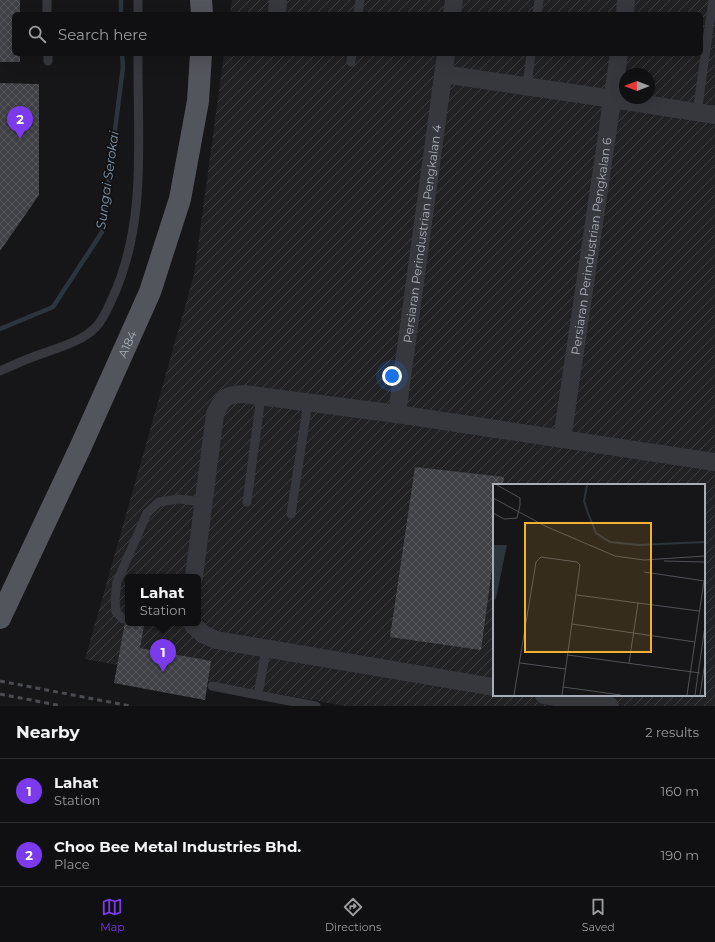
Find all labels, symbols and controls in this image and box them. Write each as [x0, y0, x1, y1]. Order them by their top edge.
search box [12, 12, 703, 56]
icon: search [26, 23, 48, 45]
text: Search here [58, 25, 147, 44]
north arrow [619, 68, 655, 104]
pin: 2 [7, 106, 33, 139]
street label: Persiaran Perindustrian Pengkalan 4 [399, 123, 444, 344]
water label: Sungai Serokai [92, 129, 122, 230]
street label: Persiaran Perindustrian Pengkalan 6 [567, 136, 614, 356]
street label: A184 [114, 328, 139, 360]
your location [382, 366, 402, 386]
inset map [493, 484, 705, 696]
popup [125, 574, 201, 626]
text: Lahat [140, 583, 184, 602]
text: Station [140, 602, 186, 618]
pin: 1 [150, 639, 176, 672]
text: Nearby [16, 722, 80, 742]
text: 2 results [645, 724, 699, 740]
text: Lahat [54, 773, 99, 792]
text: 1 [26, 783, 32, 799]
text: 160 m [661, 783, 699, 799]
text: Station [54, 792, 100, 808]
text: Choo Bee Metal Industries Bhd. [54, 837, 301, 856]
text: 2 [25, 847, 33, 863]
text: 190 m [661, 847, 699, 863]
text: Place [54, 856, 90, 872]
tab: Map [100, 896, 125, 934]
tab: Directions [325, 896, 381, 934]
tab: Saved [582, 896, 615, 934]

